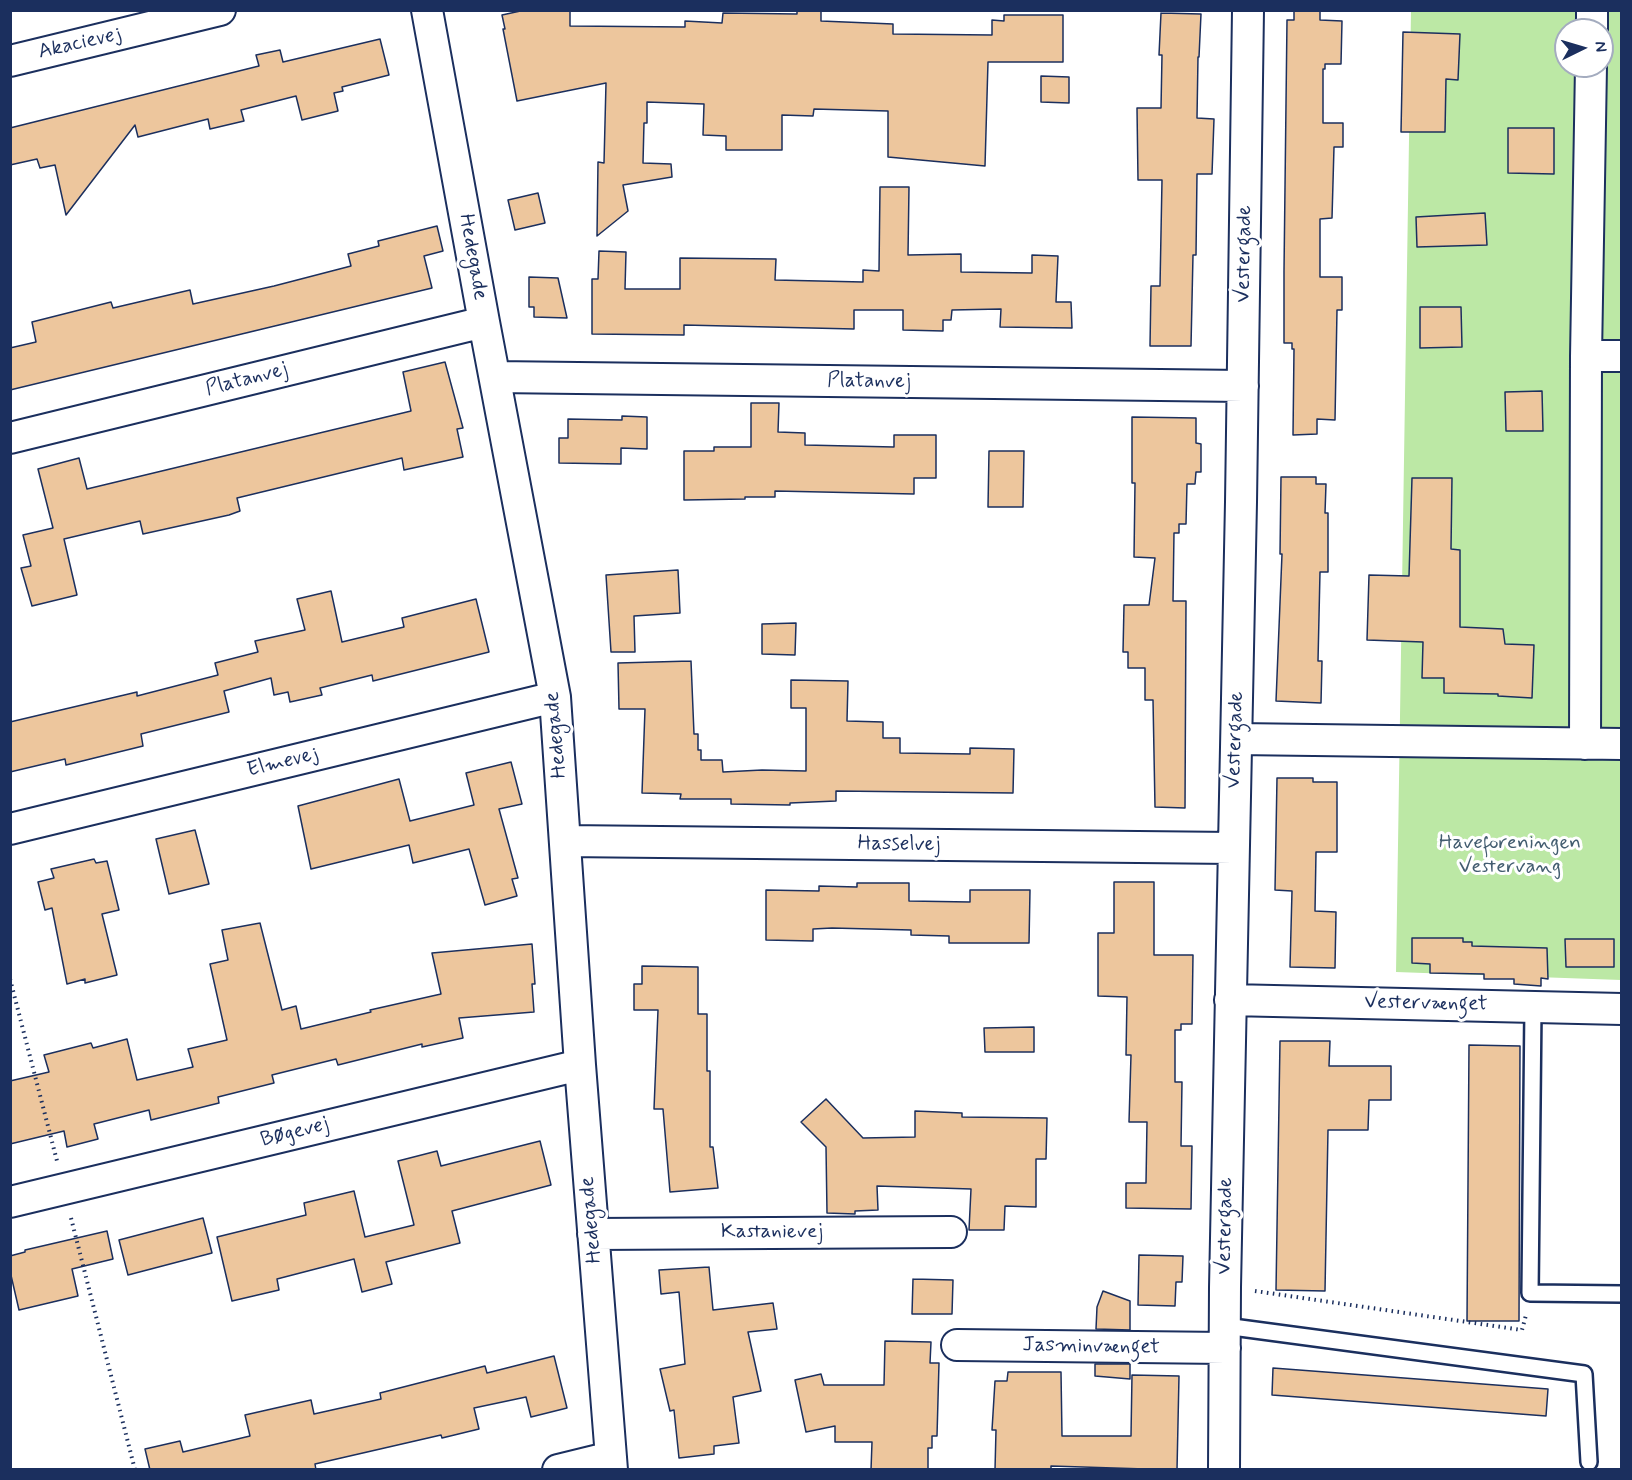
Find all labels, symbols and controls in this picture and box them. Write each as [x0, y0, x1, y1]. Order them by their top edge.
north arrow [1554, 18, 1614, 78]
street label: Akacievej [36, 22, 124, 66]
text: N [1590, 40, 1611, 53]
street label: Vestergade [1232, 205, 1258, 303]
street label: Hedegade [452, 212, 492, 302]
street label: Platanvej [203, 358, 291, 402]
street label: Platanvej [827, 369, 911, 395]
street label: Hedegade [541, 691, 573, 779]
street label: Vestergade [1222, 691, 1250, 789]
street label: Elmevej [245, 742, 321, 784]
park label: Haveforeningen Vestervang [1439, 831, 1581, 881]
street label: Hasselvej [857, 832, 941, 858]
street label: Vestervænget [1364, 990, 1488, 1018]
street label: Bøgevej [258, 1112, 332, 1154]
street label: Hedegade [576, 1176, 608, 1264]
street label: Vestergade [1213, 1177, 1239, 1275]
street label: Kastanievej [721, 1220, 823, 1246]
street label: Jasminvænget [1022, 1333, 1160, 1361]

